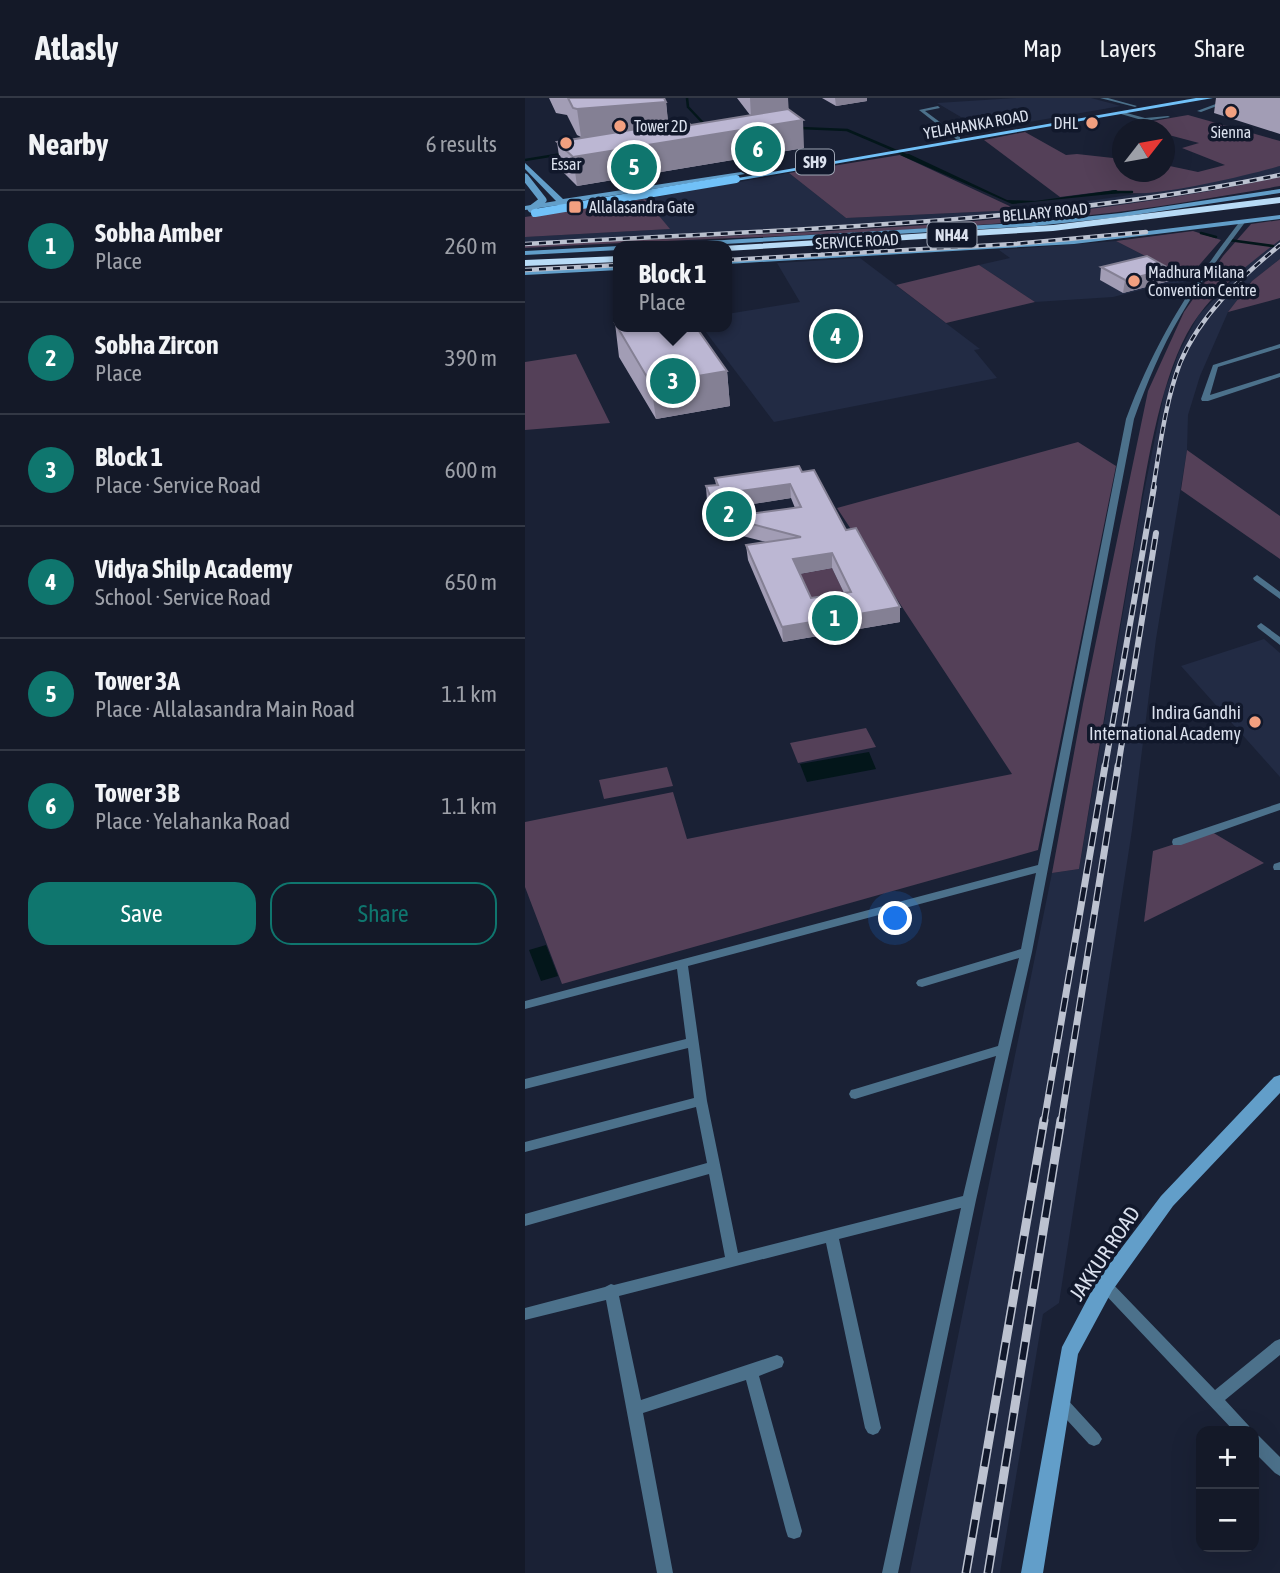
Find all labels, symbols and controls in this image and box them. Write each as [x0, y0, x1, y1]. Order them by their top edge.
text: Atlasly [35, 29, 118, 67]
text: Map [1023, 35, 1062, 62]
text: Layers [1100, 35, 1156, 62]
text: Share [1194, 35, 1245, 62]
marker: Sienna [1223, 104, 1239, 120]
street label: YELAHANKA ROAD [922, 106, 1030, 142]
place label: DHL [1054, 114, 1079, 132]
marker: DHL [1084, 115, 1100, 131]
place label: Tower 2D [634, 117, 688, 135]
marker: Tower 2D [612, 118, 628, 134]
north arrow [1112, 119, 1175, 182]
pin: 6 [735, 123, 781, 175]
place label: Sienna [1211, 123, 1251, 141]
text: Nearby [28, 127, 108, 161]
text: 6 results [426, 131, 497, 157]
marker: Essar [558, 135, 574, 151]
pin: 5 [611, 141, 657, 193]
road number: SH9 [796, 150, 834, 174]
place label: Essar [551, 155, 581, 173]
place label: Allalasandra Gate [589, 198, 695, 216]
marker: Allalasandra Gate [567, 199, 583, 215]
street label: BELLARY ROAD [1001, 199, 1089, 225]
text: Sobha Amber [95, 218, 222, 248]
road number: NH44 [927, 223, 977, 248]
street label: SERVICE ROAD [815, 230, 899, 252]
text: 1 [46, 233, 56, 259]
text: 260 m [445, 233, 497, 259]
popup [613, 241, 732, 332]
text: Place [95, 248, 142, 274]
text: Block 1 [638, 259, 707, 289]
place label: Madhura Milana Convention Centre [1148, 263, 1257, 299]
marker: Madhura Milana Convention Centre [1126, 273, 1142, 289]
text: Place [638, 289, 686, 315]
pin: 4 [813, 310, 859, 362]
text: Sobha Zircon [95, 330, 219, 360]
text: 2 [46, 345, 56, 371]
text: 390 m [445, 345, 497, 371]
pin: 3 [650, 355, 696, 407]
text: Place [95, 360, 142, 386]
text: Block 1 [95, 442, 163, 472]
text: 3 [46, 457, 56, 483]
text: 600 m [445, 457, 497, 483]
text: Place · Service Road [95, 472, 261, 498]
pin: 2 [706, 488, 752, 540]
text: Vidya Shilp Academy [95, 554, 292, 584]
text: 4 [46, 569, 56, 595]
text: 650 m [445, 569, 497, 595]
text: School · Service Road [95, 584, 271, 610]
pin: 1 [812, 592, 858, 644]
text: Tower 3A [95, 666, 180, 696]
text: 5 [46, 681, 56, 707]
text: 1.1 km [441, 681, 497, 707]
text: Place · Allalasandra Main Road [95, 696, 355, 722]
place label: Indira Gandhi International Academy [1089, 702, 1241, 744]
marker: Indira Gandhi International Academy [1247, 714, 1263, 730]
text: Tower 3B [95, 778, 180, 808]
text: 6 [46, 793, 56, 819]
text: 1.1 km [441, 793, 497, 819]
text: Place · Yelahanka Road [95, 808, 290, 834]
button: Save [28, 882, 256, 945]
button: Share [270, 882, 497, 945]
your location [878, 901, 912, 935]
street label: JAKKUR ROAD [1064, 1202, 1144, 1304]
map controls [1196, 1426, 1259, 1552]
button: + [1196, 1426, 1259, 1489]
button: − [1196, 1489, 1259, 1552]

